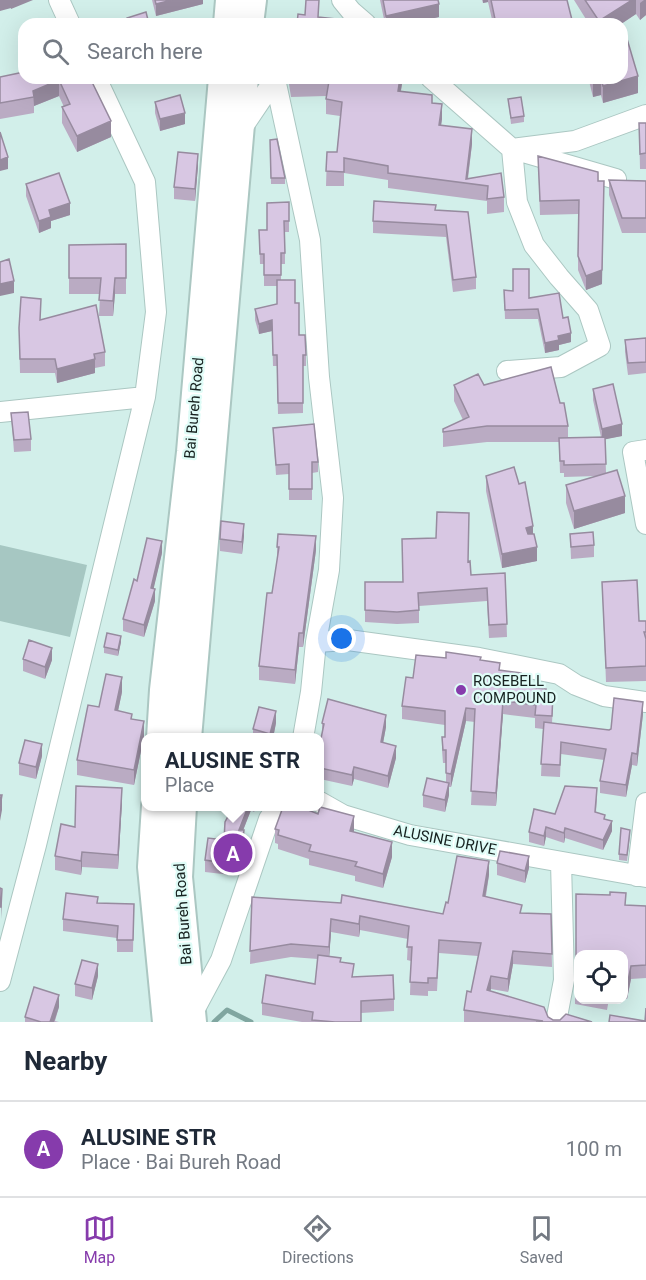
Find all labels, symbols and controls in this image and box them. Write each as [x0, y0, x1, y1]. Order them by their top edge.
search box [18, 18, 628, 84]
icon: search [39, 35, 72, 68]
text: Search here [87, 39, 203, 64]
street label: Bai Bureh Road [181, 357, 207, 459]
your location [327, 624, 356, 653]
place label: ROSEBELL COMPOUND [473, 672, 556, 707]
marker: ROSEBELL COMPOUND [454, 683, 468, 697]
popup [141, 733, 324, 811]
text: ALUSINE STR [165, 748, 300, 773]
text: Place [165, 773, 214, 797]
street label: ALUSINE DRIVE [392, 821, 498, 859]
pin: A [214, 830, 252, 876]
street label: Bai Bureh Road [170, 863, 196, 965]
map controls [574, 950, 628, 1004]
button: locate [574, 950, 628, 1004]
text: Nearby [24, 1046, 107, 1076]
text: ALUSINE STR [81, 1125, 216, 1150]
text: A [37, 1137, 50, 1161]
text: 100 m [566, 1137, 622, 1161]
text: Place · Bai Bureh Road [81, 1150, 281, 1174]
tab: Map [83, 1212, 116, 1267]
tab: Directions [282, 1212, 354, 1267]
tab: Saved [520, 1212, 563, 1267]

